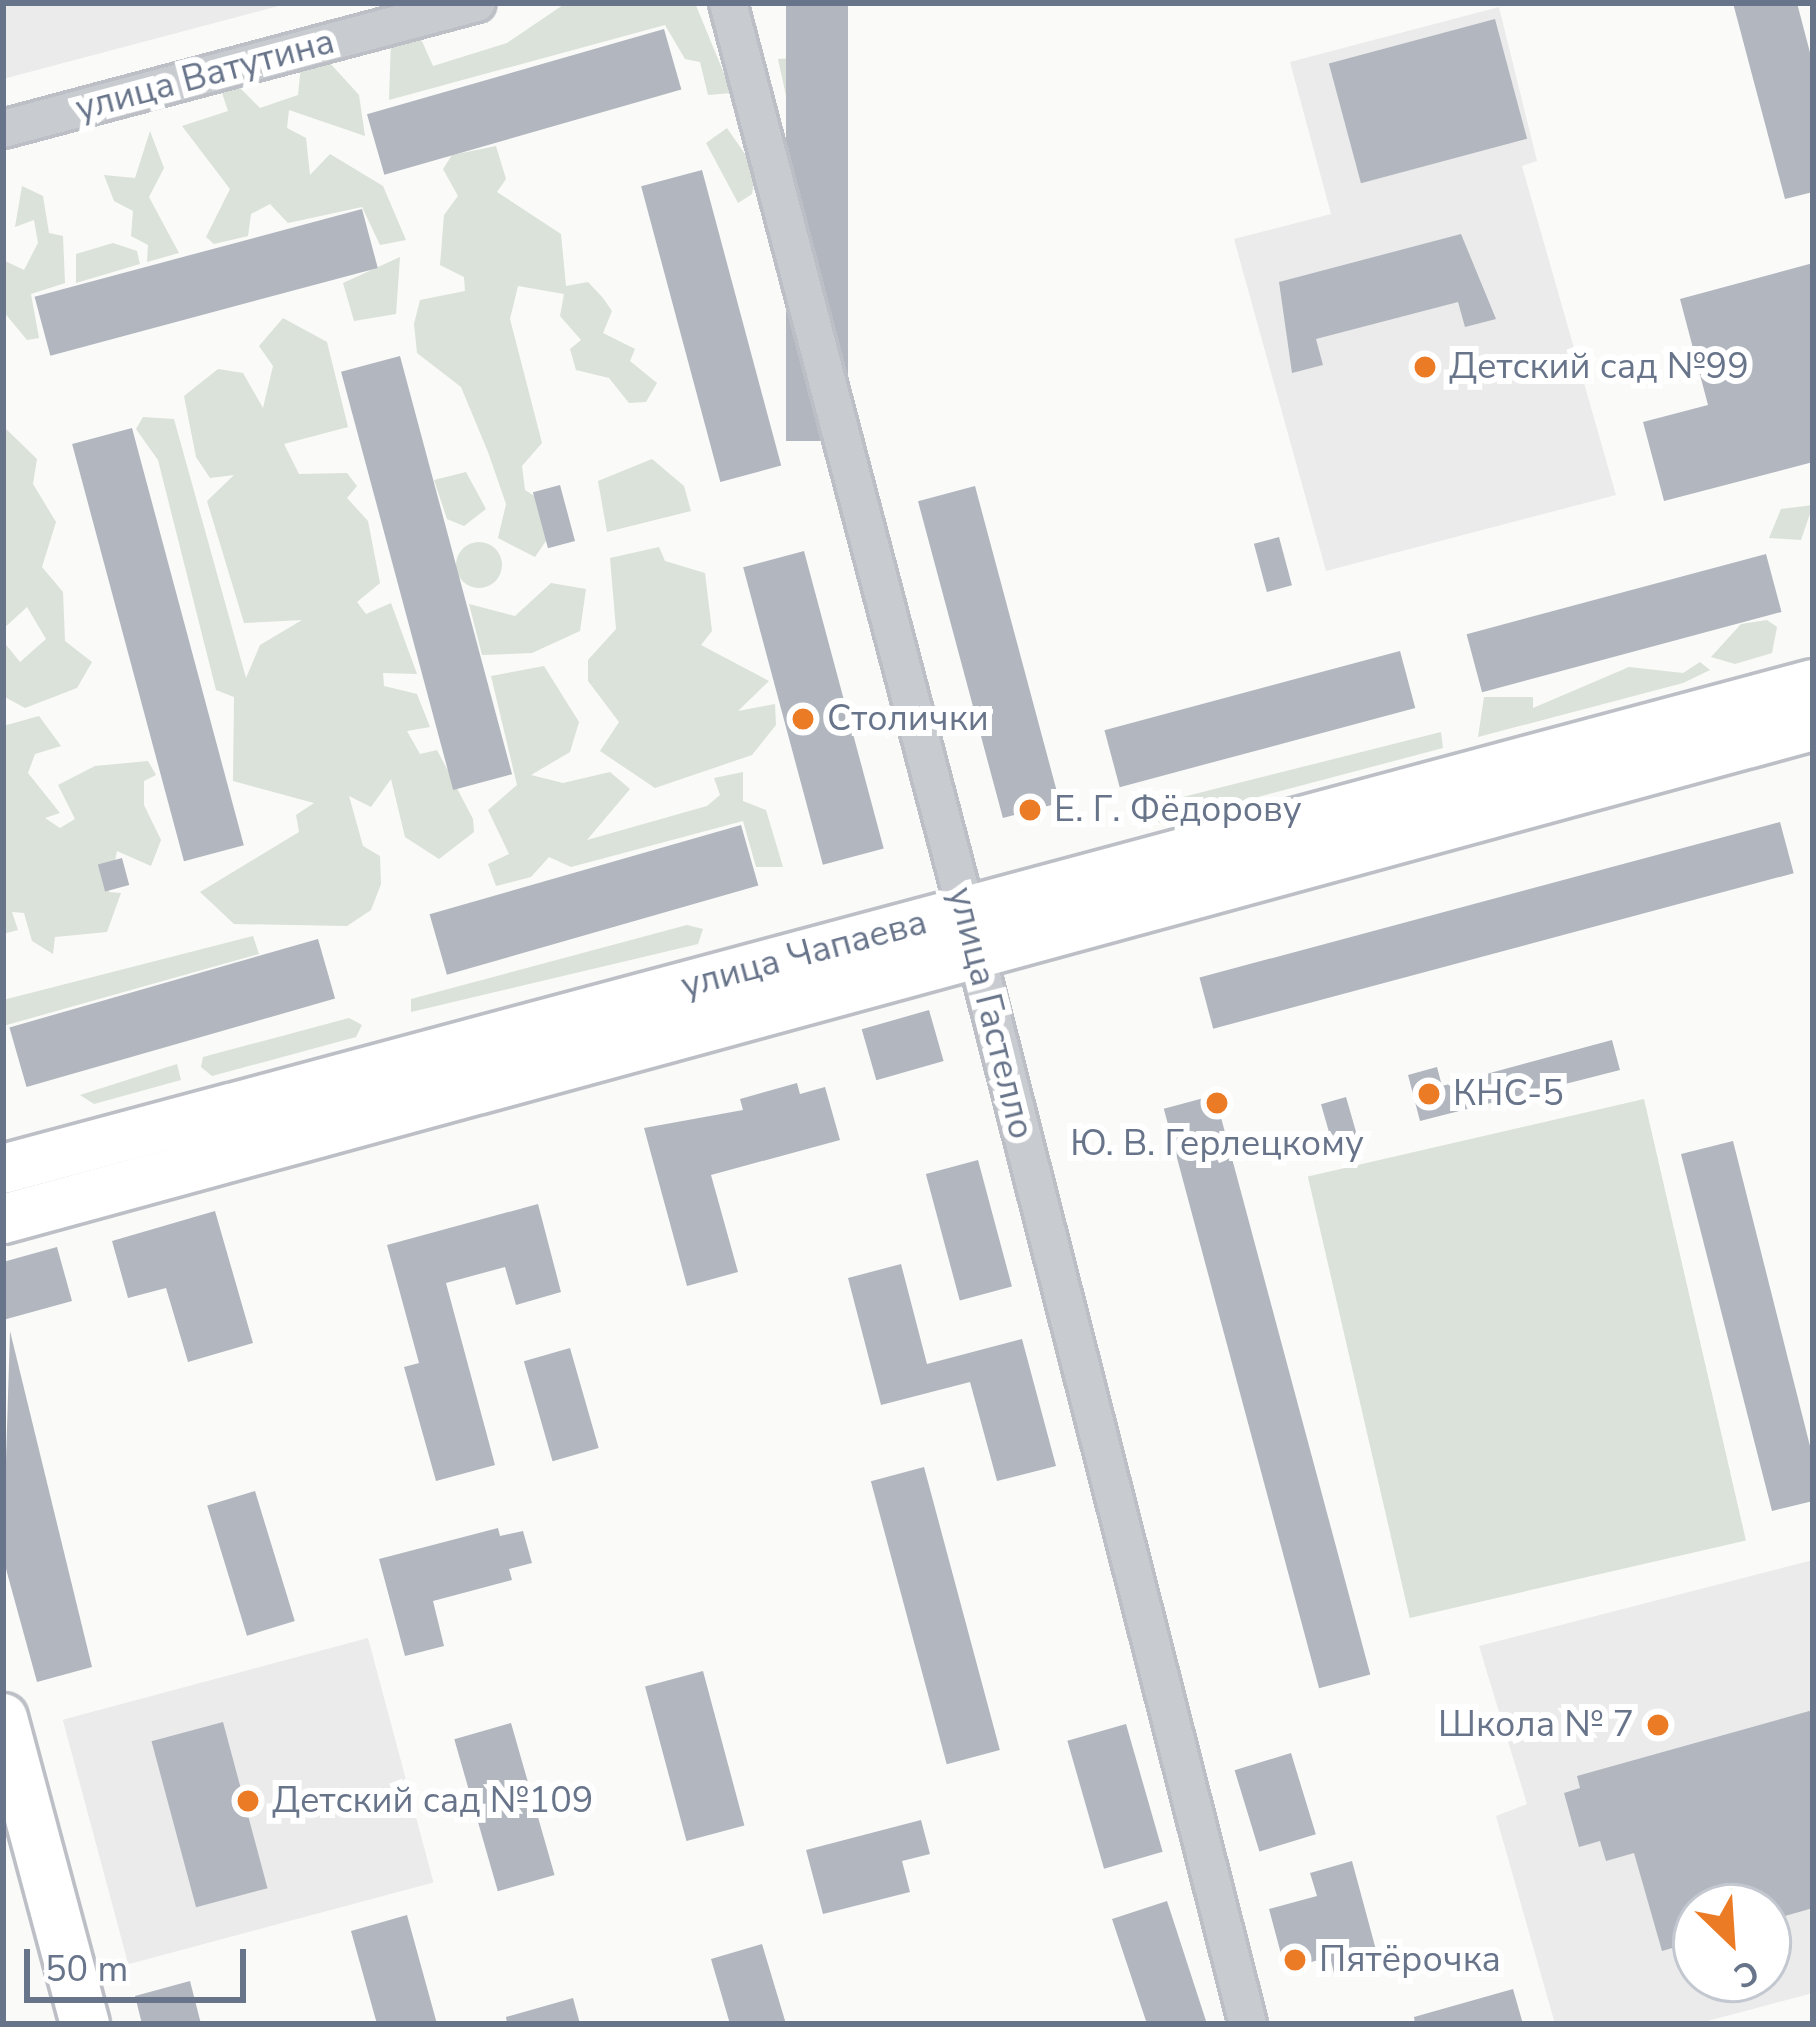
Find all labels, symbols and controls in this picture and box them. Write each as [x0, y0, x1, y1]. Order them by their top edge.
street label: улица Ватутина [71, 20, 339, 130]
place label: Детский сад №99 [1449, 345, 1749, 389]
marker: Детский сад №99 [1412, 354, 1438, 380]
place label: Столички [827, 697, 989, 741]
marker: Столички [790, 706, 816, 732]
place label: Е. Г. Фёдорову [1054, 788, 1302, 832]
marker: Е. Г. Фёдорову [1017, 797, 1043, 823]
street label: улица Гастелло [939, 883, 1043, 1143]
street label: улица Чапаева [676, 900, 932, 1008]
place label: КНС-5 [1453, 1072, 1564, 1116]
marker: КНС-5 [1416, 1081, 1442, 1107]
marker: Ю. В. Герлецкому [1204, 1090, 1230, 1116]
place label: Ю. В. Герлецкому [1070, 1122, 1364, 1166]
place label: Школа № 7 [1438, 1703, 1634, 1747]
marker: Школа № 7 [1645, 1712, 1671, 1738]
place label: Детский сад №109 [272, 1779, 593, 1823]
marker: Детский сад №109 [235, 1788, 261, 1814]
north arrow [1672, 1883, 1792, 2003]
scale bar [30, 1925, 252, 1999]
place label: Пятёрочка [1319, 1938, 1501, 1982]
text: 50 m [45, 1945, 128, 1994]
marker: Пятёрочка [1282, 1947, 1308, 1973]
text: С [1726, 1948, 1766, 1998]

